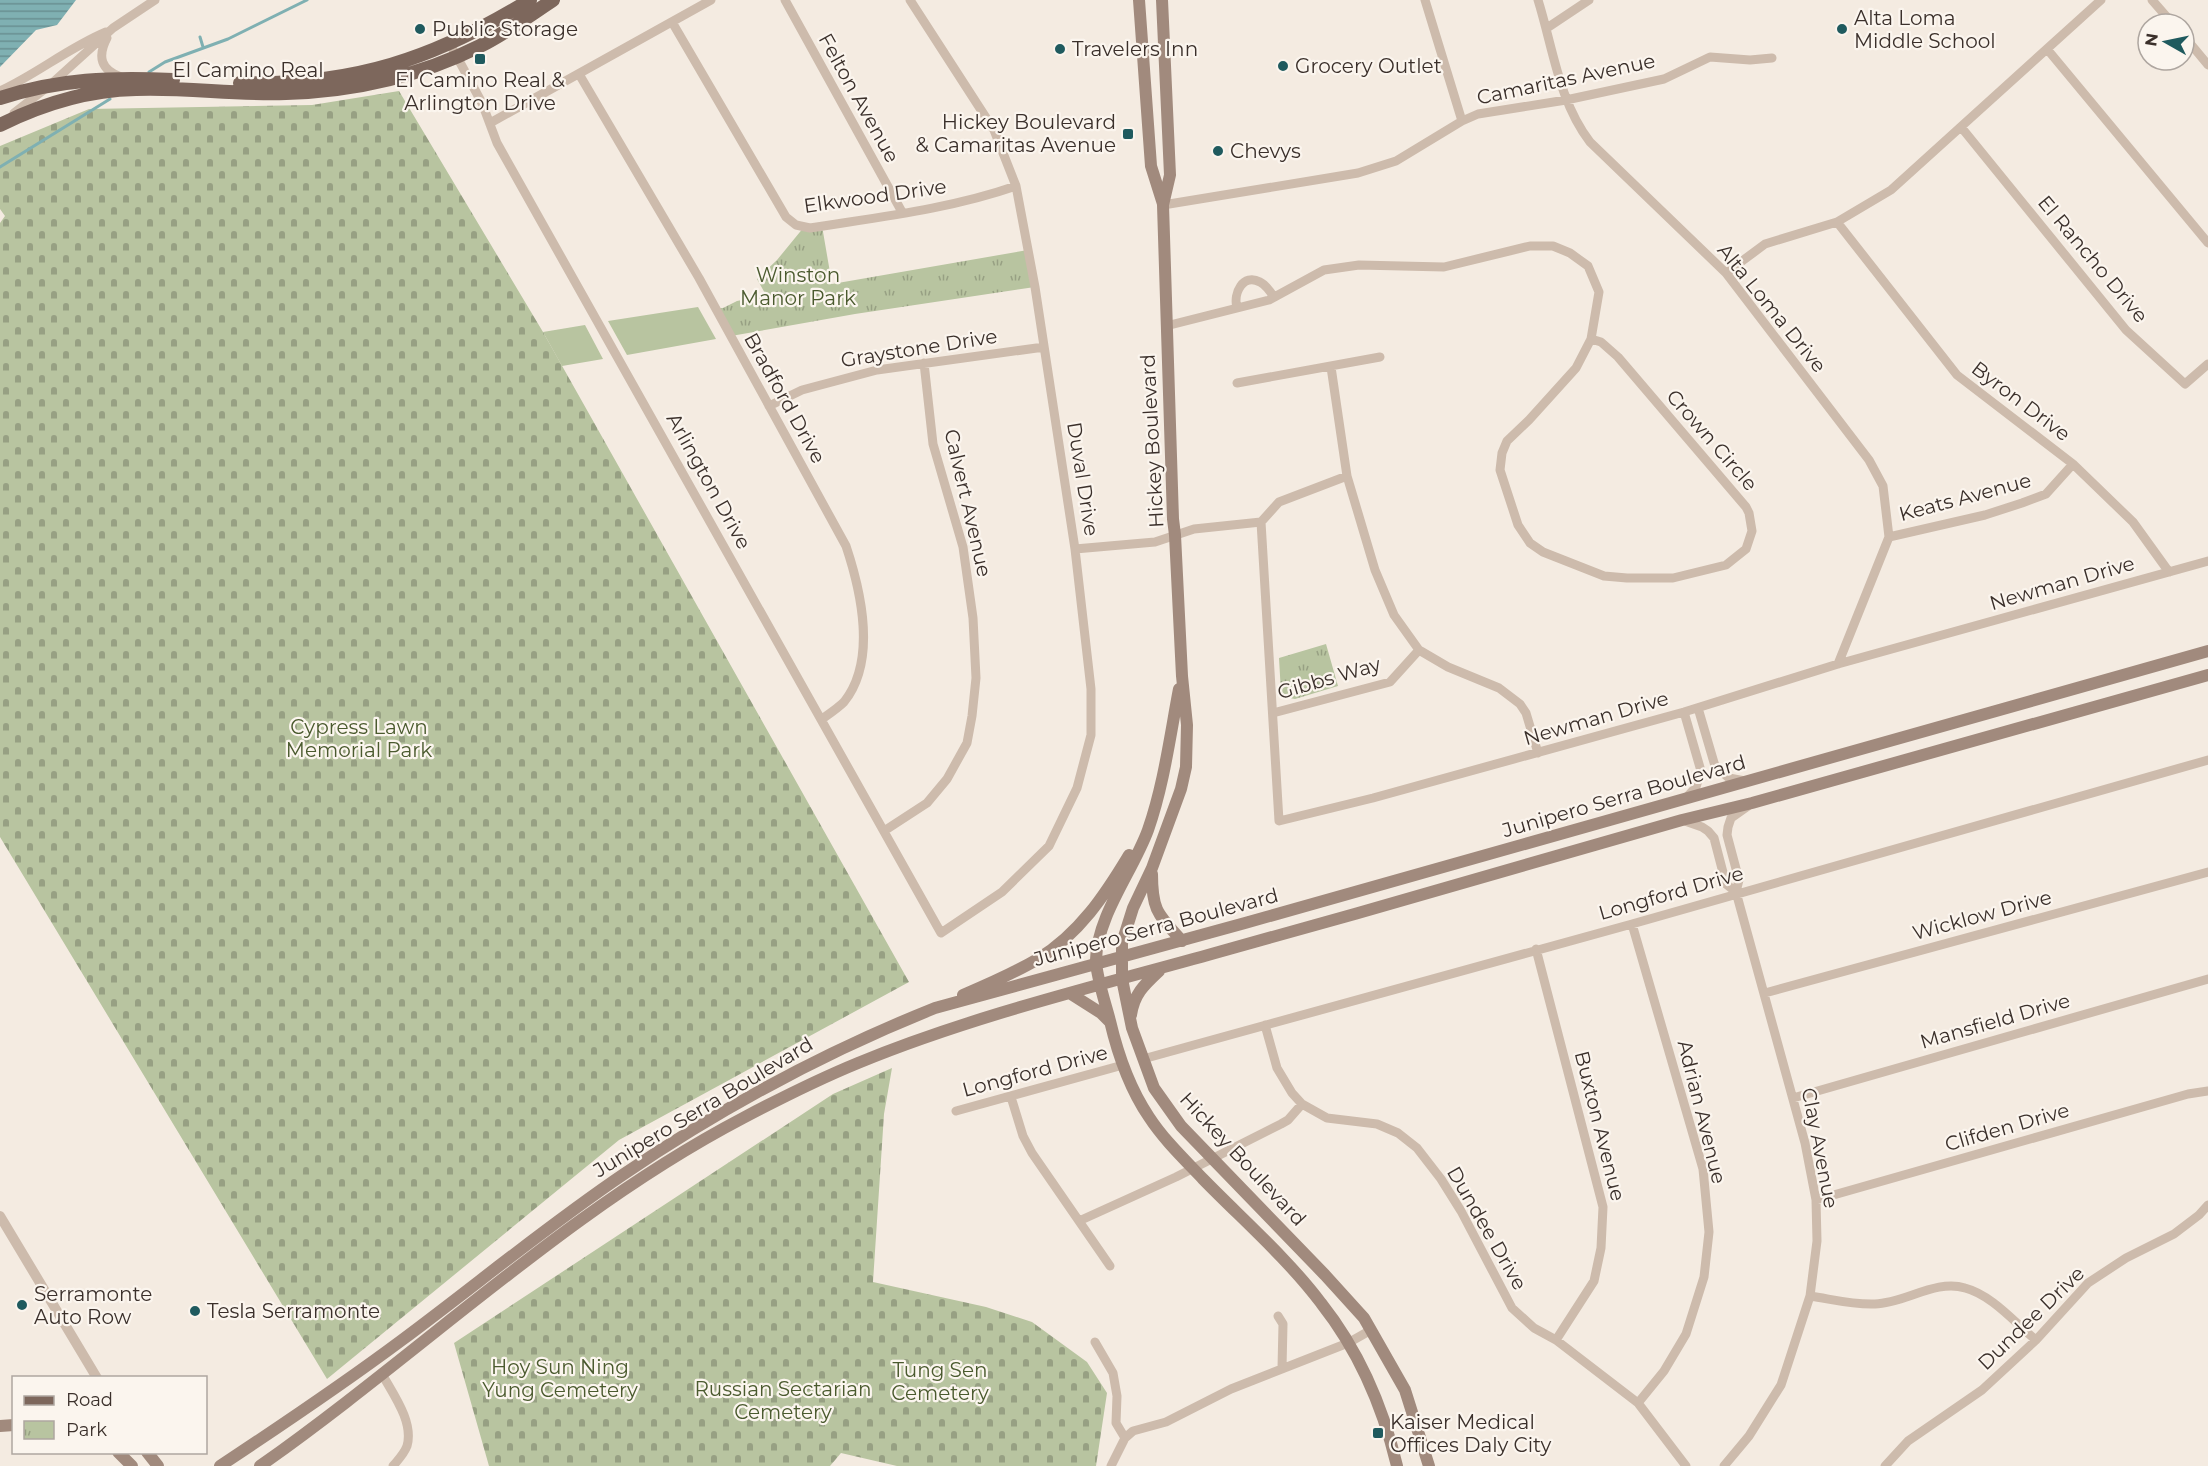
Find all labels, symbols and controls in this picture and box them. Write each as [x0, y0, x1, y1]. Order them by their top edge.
place label: Alta Loma Middle School [1854, 6, 1996, 53]
north arrow [2136, 12, 2196, 72]
place label: Public Storage [432, 17, 578, 41]
marker: Public Storage [413, 22, 427, 36]
marker: Alta Loma Middle School [1835, 22, 1849, 36]
street label: Felton Avenue [814, 29, 904, 167]
text: N [2141, 32, 2162, 48]
place label: Travelers Inn [1072, 37, 1198, 61]
marker: Travelers Inn [1053, 42, 1067, 56]
street label: Camaritas Avenue [1475, 48, 1657, 110]
marker: El Camino Real & Arlington Drive [473, 52, 487, 66]
place label: Grocery Outlet [1295, 54, 1442, 78]
street label: El Camino Real [172, 58, 324, 82]
marker: Grocery Outlet [1276, 59, 1290, 73]
place label: El Camino Real & Arlington Drive [395, 68, 566, 115]
place label: Hickey Boulevard & Camaritas Avenue [915, 110, 1116, 157]
marker: Hickey Boulevard & Camaritas Avenue [1121, 127, 1135, 141]
place label: Chevys [1230, 139, 1301, 163]
marker: Chevys [1211, 144, 1225, 158]
street label: Elkwood Drive [802, 174, 948, 218]
street label: El Rancho Drive [2033, 191, 2153, 327]
street label: Alta Loma Drive [1713, 239, 1831, 377]
park label: Winston Manor Park [740, 263, 856, 310]
street label: Graystone Drive [839, 324, 999, 372]
street label: Bradford Drive [739, 328, 831, 468]
street label: Hickey Boulevard [1135, 353, 1169, 529]
street label: Byron Drive [1967, 356, 2075, 446]
street label: Crown Circle [1661, 384, 1763, 496]
street label: Arlington Drive [662, 409, 756, 553]
street label: Duval Drive [1062, 420, 1104, 538]
street label: Calvert Avenue [939, 427, 997, 579]
street label: Keats Avenue [1896, 468, 2034, 526]
street label: Newman Drive [1987, 551, 2137, 615]
street label: Gibbs Way [1275, 652, 1384, 704]
street label: Newman Drive [1521, 686, 1671, 750]
park label: Cypress Lawn Memorial Park [286, 715, 432, 762]
street label: Junipero Serra Boulevard [1499, 750, 1748, 843]
street label: Longford Drive [1596, 861, 1746, 925]
street label: Junipero Serra Boulevard [1030, 883, 1281, 971]
street label: Wicklow Drive [1910, 885, 2054, 945]
street label: Mansfield Drive [1917, 988, 2073, 1054]
street label: Junipero Serra Boulevard [588, 1032, 817, 1183]
street label: Adrian Avenue [1673, 1038, 1731, 1186]
street label: Longford Drive [960, 1040, 1110, 1102]
street label: Buxton Avenue [1570, 1049, 1630, 1203]
street label: Clay Avenue [1797, 1086, 1843, 1210]
street label: Hickey Boulevard [1175, 1087, 1311, 1231]
street label: Clifden Drive [1942, 1098, 2072, 1156]
street label: Dundee Drive [1442, 1162, 1532, 1294]
street label: Dundee Drive [1973, 1261, 2089, 1375]
place label: Serramonte Auto Row [34, 1282, 152, 1329]
marker: Serramonte Auto Row [15, 1298, 29, 1312]
place label: Tesla Serramonte [207, 1299, 380, 1323]
marker: Tesla Serramonte [188, 1304, 202, 1318]
park label: Hoy Sun Ning Yung Cemetery [482, 1355, 638, 1402]
park label: Tung Sen Cemetery [891, 1358, 989, 1405]
legend [12, 1376, 207, 1454]
park label: Russian Sectarian Cemetery [694, 1377, 872, 1424]
text: Road [66, 1389, 113, 1411]
place label: Kaiser Medical Offices Daly City [1390, 1410, 1551, 1457]
text: Park [66, 1419, 107, 1441]
marker: Kaiser Medical Offices Daly City [1371, 1426, 1385, 1440]

